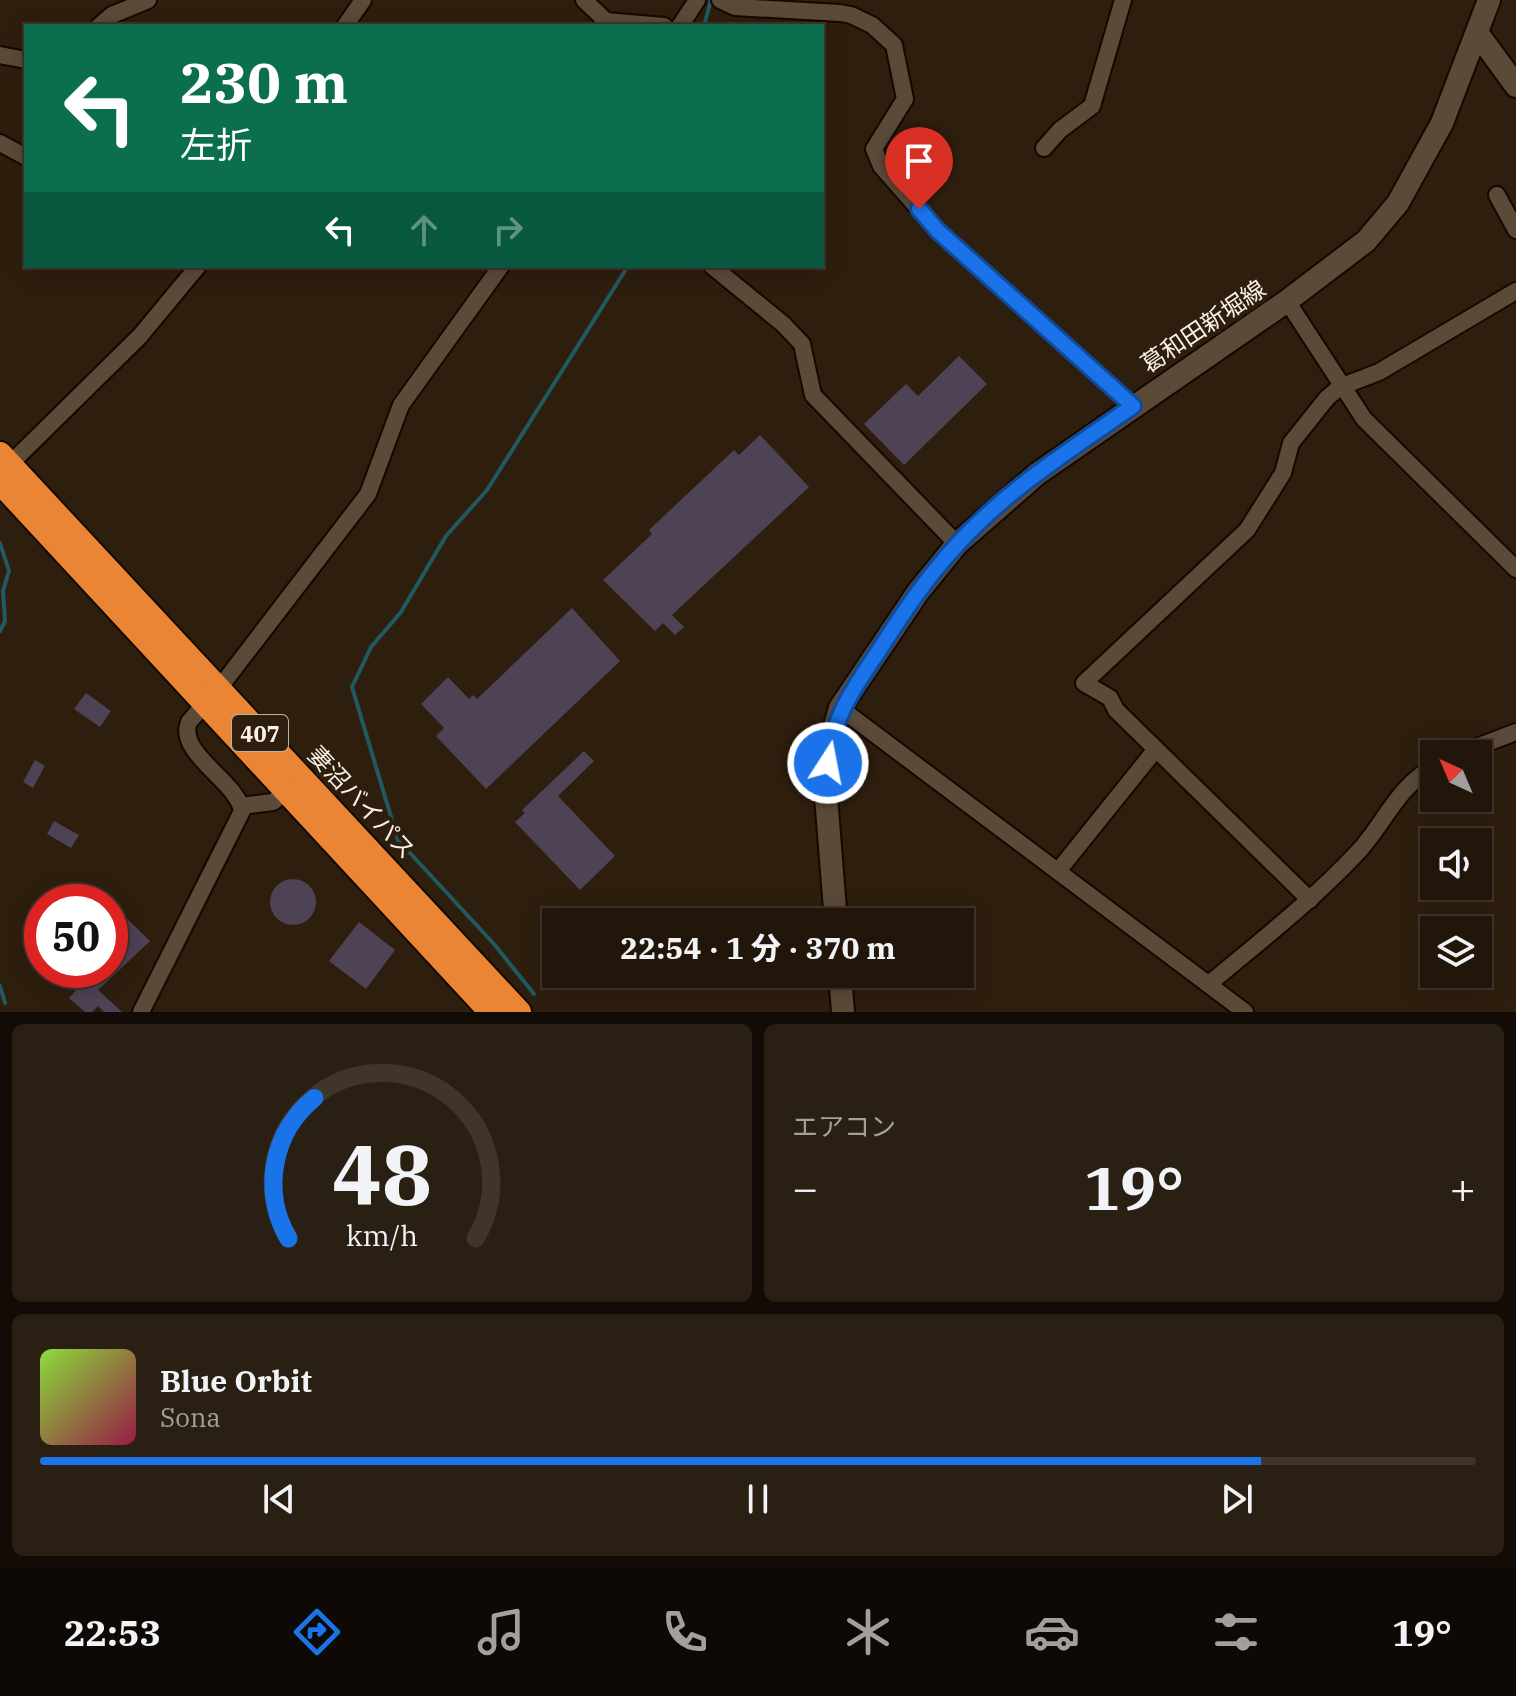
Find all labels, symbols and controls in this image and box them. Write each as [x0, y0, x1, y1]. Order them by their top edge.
text: 230 m [180, 46, 348, 118]
icon: left [48, 56, 152, 160]
text: 左折 [180, 121, 252, 168]
pin [885, 127, 953, 209]
icon: arrive [897, 139, 941, 183]
icon: left [318, 208, 362, 252]
icon: ahead [402, 208, 446, 252]
icon: right [486, 208, 530, 252]
street label: 葛和田新堀線 [1134, 272, 1272, 380]
road number: 407 [232, 715, 288, 751]
position arrow [786, 721, 870, 805]
street label: 妻沼バイパス [301, 739, 423, 865]
north arrow [1420, 740, 1492, 812]
map controls [1420, 740, 1492, 988]
button: sound [1420, 828, 1492, 900]
speed limit sign: 50 [24, 884, 128, 988]
button: layers [1420, 916, 1492, 988]
text: 22:54 · 1 分 · 370 m [620, 928, 896, 967]
text: エアコン [792, 1109, 896, 1143]
text: 48 [332, 1120, 432, 1228]
text: 19° [1084, 1148, 1184, 1227]
text: − [792, 1159, 818, 1216]
text: + [1450, 1159, 1476, 1216]
text: km/h [346, 1217, 418, 1254]
text: Blue Orbit [160, 1361, 312, 1400]
text: Sona [160, 1400, 221, 1434]
icon: previous [257, 1477, 301, 1521]
icon: pause [736, 1477, 780, 1521]
icon: next [1215, 1477, 1259, 1521]
icon: directions [289, 1604, 345, 1660]
icon: music [473, 1604, 529, 1660]
icon: phone [657, 1604, 713, 1660]
icon: climate [840, 1604, 896, 1660]
icon: car [1024, 1604, 1080, 1660]
icon: filters [1208, 1604, 1264, 1660]
text: 22:53 [64, 1609, 161, 1656]
text: 19° [1392, 1609, 1452, 1656]

